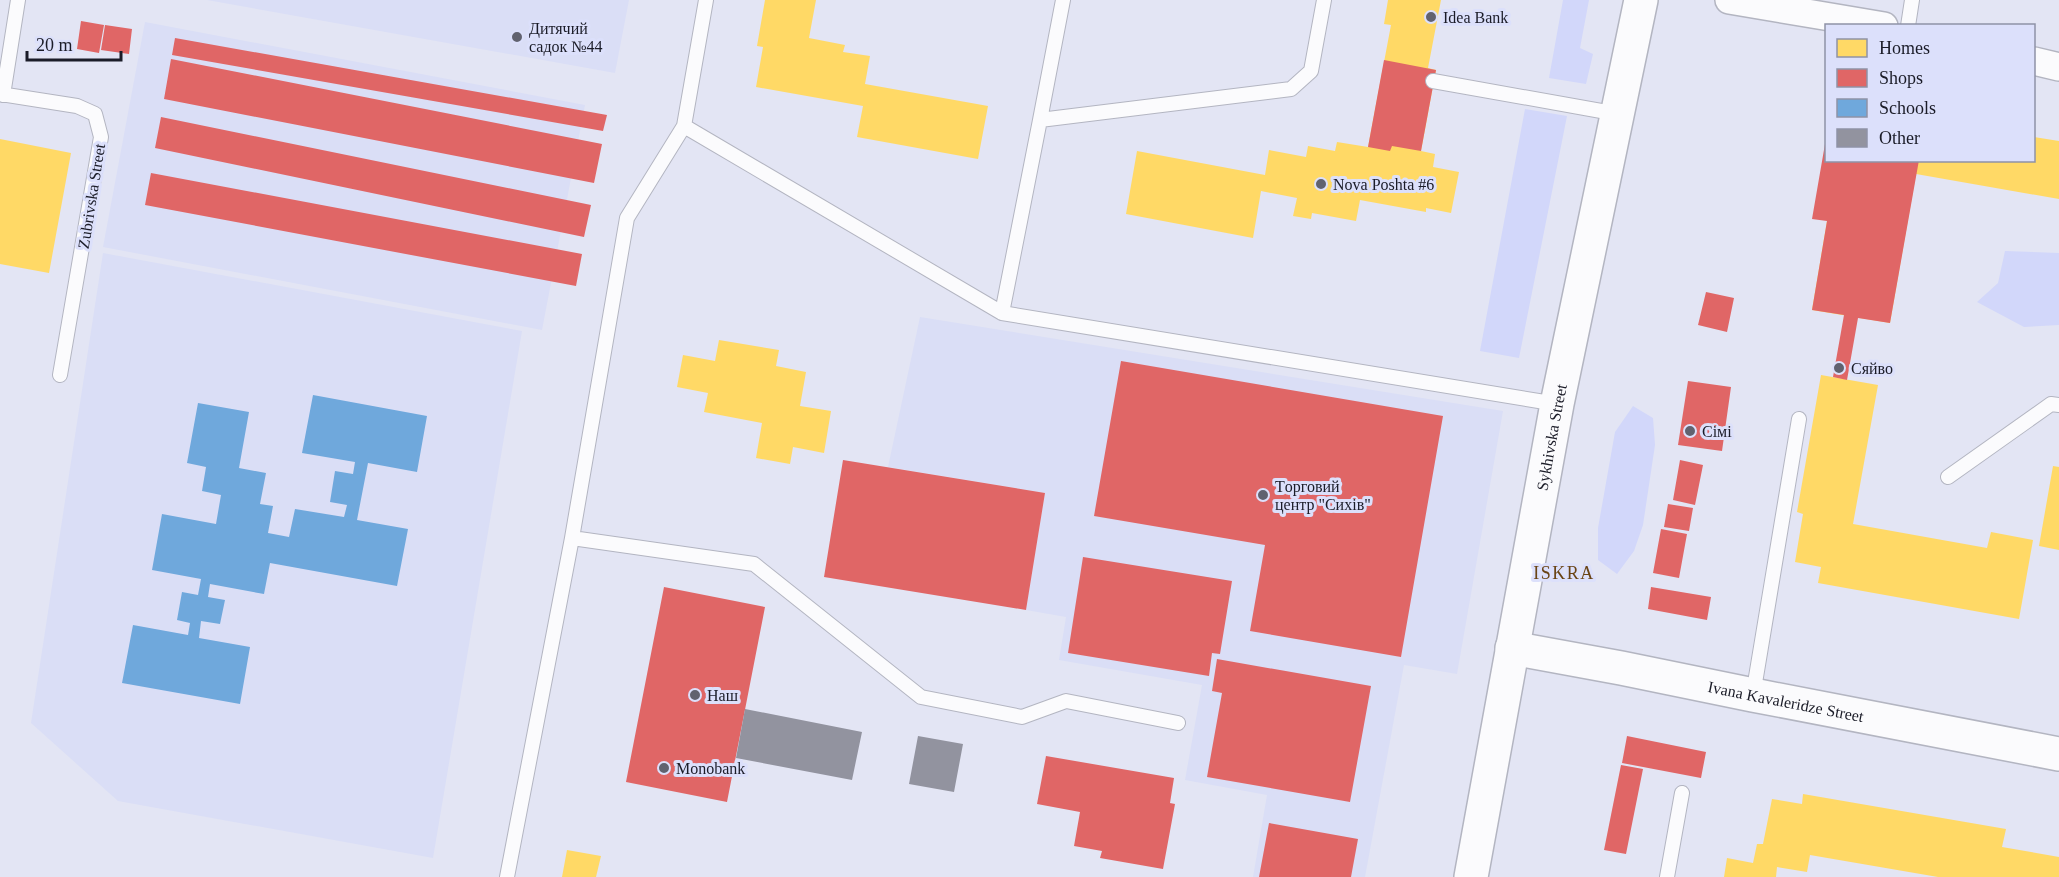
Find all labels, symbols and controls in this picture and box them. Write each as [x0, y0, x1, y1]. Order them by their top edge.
place label: Idea Bank [1443, 9, 1508, 26]
marker: Idea Bank [1424, 10, 1438, 24]
place label: Дитячий садок №44 [529, 20, 603, 56]
scale bar [27, 24, 122, 62]
legend [1825, 24, 2035, 162]
marker: Дитячий садок №44 [510, 30, 524, 44]
text: 20 m [36, 35, 73, 55]
text: Homes [1879, 38, 1930, 58]
text: Shops [1879, 68, 1923, 88]
text: Schools [1879, 98, 1936, 118]
text: Other [1879, 128, 1920, 148]
street label: Zubrivska Street [75, 142, 108, 250]
place label: Nova Poshta #6 [1333, 176, 1434, 193]
marker: Nova Poshta #6 [1314, 177, 1328, 191]
place label: Сяйво [1851, 360, 1893, 377]
marker: Сяйво [1832, 361, 1846, 375]
street label: Sykhivska Street [1533, 382, 1570, 492]
place label: Сімі [1702, 423, 1732, 440]
marker: Сімі [1683, 424, 1697, 438]
place label: Tорговий центр "Сихів" [1275, 478, 1371, 514]
marker: Tорговий центр "Сихів" [1256, 488, 1270, 502]
district label: ISKRA [1533, 563, 1595, 583]
street label: Ivana Kavaleridze Street [1706, 678, 1866, 725]
place label: Наш [707, 687, 739, 704]
marker: Наш [688, 688, 702, 702]
place label: Monobank [676, 760, 745, 777]
marker: Monobank [657, 761, 671, 775]

